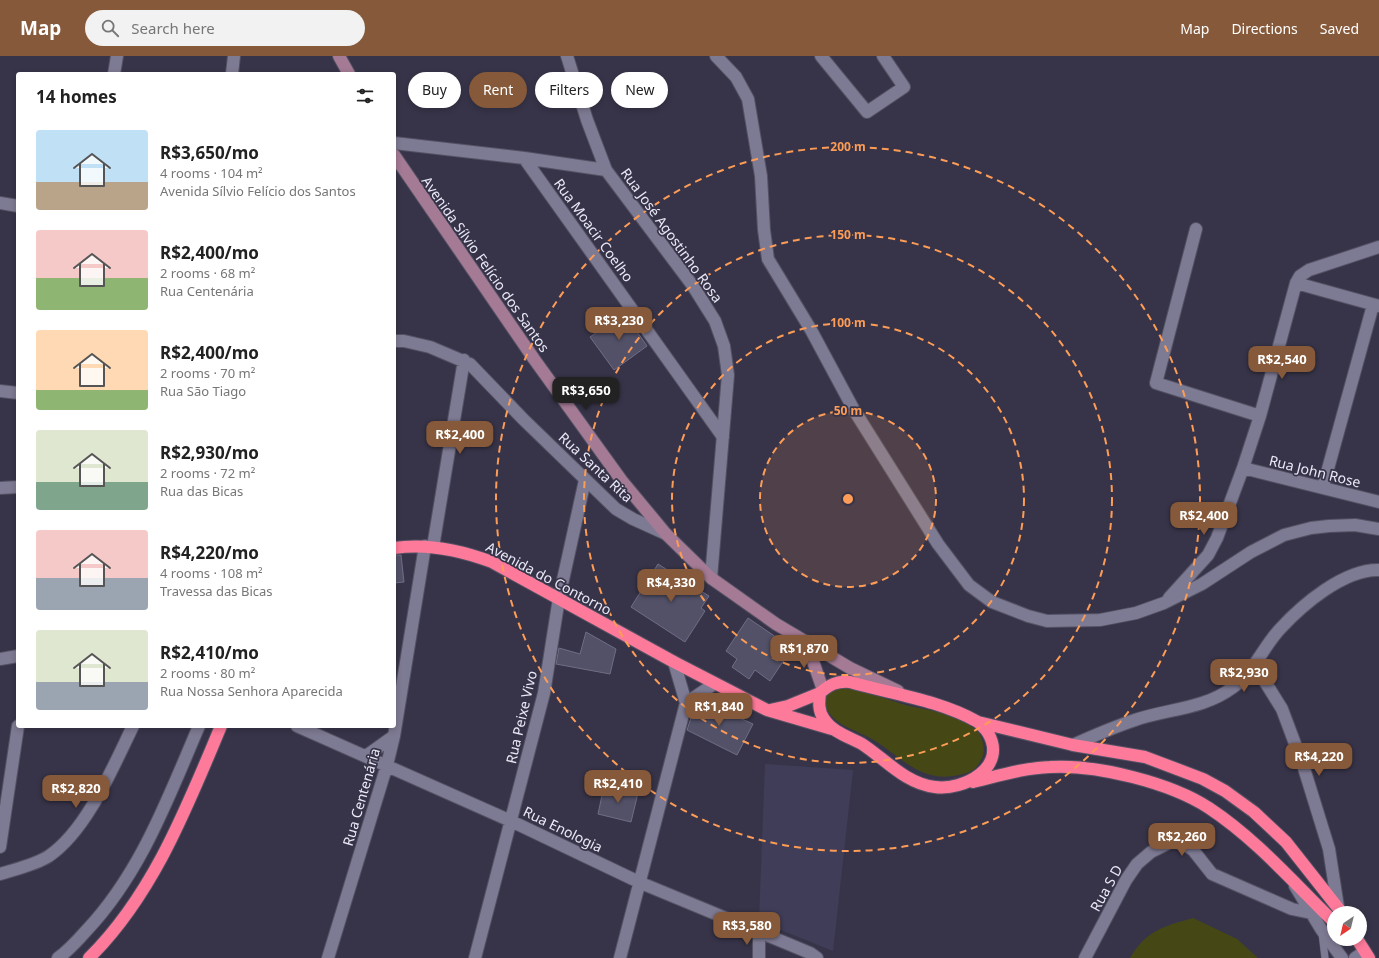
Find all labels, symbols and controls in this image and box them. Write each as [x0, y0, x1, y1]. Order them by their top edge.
search box [85, 10, 365, 46]
text: Map [20, 15, 61, 41]
icon: search [99, 17, 121, 39]
text: Search here [131, 18, 215, 38]
text: Map [1180, 19, 1209, 38]
text: Directions [1231, 19, 1298, 38]
text: Saved [1320, 19, 1359, 38]
chip: Buy [408, 72, 461, 108]
chip: Rent [469, 72, 527, 108]
chip: Filters [535, 72, 603, 108]
chip: New [611, 72, 668, 108]
text: 14 homes [36, 85, 117, 108]
icon: filters [354, 85, 376, 107]
text: 200 m [830, 138, 866, 155]
text: R$3,650/mo [160, 141, 259, 164]
icon: home [68, 146, 116, 194]
text: 4 rooms · 104 m² [160, 164, 263, 182]
street label: Rua José Agostinho Rosa [617, 164, 727, 306]
street label: Avenida Sílvio Felício dos Santos [418, 172, 554, 356]
street label: Rua Moacir Coelho [550, 174, 638, 286]
text: Avenida Sílvio Felício dos Santos [160, 182, 356, 200]
text: 150 m [830, 226, 866, 243]
text: R$2,400/mo [160, 241, 259, 264]
icon: home [68, 246, 116, 294]
text: 2 rooms · 68 m² [160, 264, 255, 282]
text: Rua Centenária [160, 282, 254, 300]
pin: R$3,230 [582, 307, 656, 341]
text: R$3,230 [594, 311, 644, 329]
text: 100 m [830, 314, 866, 331]
text: R$2,400/mo [160, 341, 259, 364]
icon: home [68, 346, 116, 394]
pin: R$2,540 [1245, 346, 1319, 380]
text: R$2,540 [1257, 350, 1307, 368]
text: 2 rooms · 70 m² [160, 364, 255, 382]
pin: R$3,650 [549, 377, 623, 411]
text: R$3,650 [561, 381, 611, 399]
text: Rua São Tiago [160, 382, 246, 400]
text: 50 m [834, 402, 862, 419]
pin: R$2,400 [423, 421, 497, 455]
text: R$2,400 [435, 425, 485, 443]
street label: Rua Santa Rita [555, 428, 637, 506]
text: R$2,930/mo [160, 441, 259, 464]
icon: home [68, 446, 116, 494]
street label: Rua John Rose [1267, 450, 1363, 492]
text: 2 rooms · 72 m² [160, 464, 255, 482]
text: Rua das Bicas [160, 482, 243, 500]
centre of rings [841, 492, 855, 506]
pin: R$2,400 [1167, 502, 1241, 536]
text: R$2,400 [1179, 506, 1229, 524]
street label: Avenida do Contorno [483, 537, 615, 619]
text: R$4,220/mo [160, 541, 259, 564]
icon: home [68, 546, 116, 594]
text: 4 rooms · 108 m² [160, 564, 263, 582]
pin: R$4,330 [634, 569, 708, 603]
text: R$4,330 [646, 573, 696, 591]
text: Travessa das Bicas [160, 582, 273, 600]
pin: R$1,870 [767, 635, 841, 669]
text: R$1,870 [779, 639, 829, 657]
text: R$2,410/mo [160, 641, 259, 664]
icon: home [68, 646, 116, 694]
pin: R$2,930 [1207, 659, 1281, 693]
text: R$2,930 [1219, 663, 1269, 681]
text: 2 rooms · 80 m² [160, 664, 255, 682]
street label: Rua Peixe Vivo [501, 669, 541, 765]
text: Rua Nossa Senhora Aparecida [160, 682, 343, 700]
pin: R$1,840 [682, 693, 756, 727]
text: R$1,840 [694, 697, 744, 715]
pin: R$4,220 [1282, 743, 1356, 777]
street label: Rua Centenária [338, 746, 384, 848]
text: R$4,220 [1294, 747, 1344, 765]
pin: R$2,410 [581, 770, 655, 804]
text: R$2,410 [593, 774, 643, 792]
pin: R$2,820 [39, 775, 113, 809]
text: R$2,820 [51, 779, 101, 797]
street label: Rua Enologia [520, 802, 606, 856]
pin: R$2,260 [1145, 823, 1219, 857]
text: R$2,260 [1157, 827, 1207, 845]
street label: Rua S D [1085, 861, 1127, 915]
north arrow [1327, 906, 1367, 946]
map controls [1327, 906, 1367, 946]
pin: R$3,580 [710, 912, 784, 946]
text: R$3,580 [722, 916, 772, 934]

